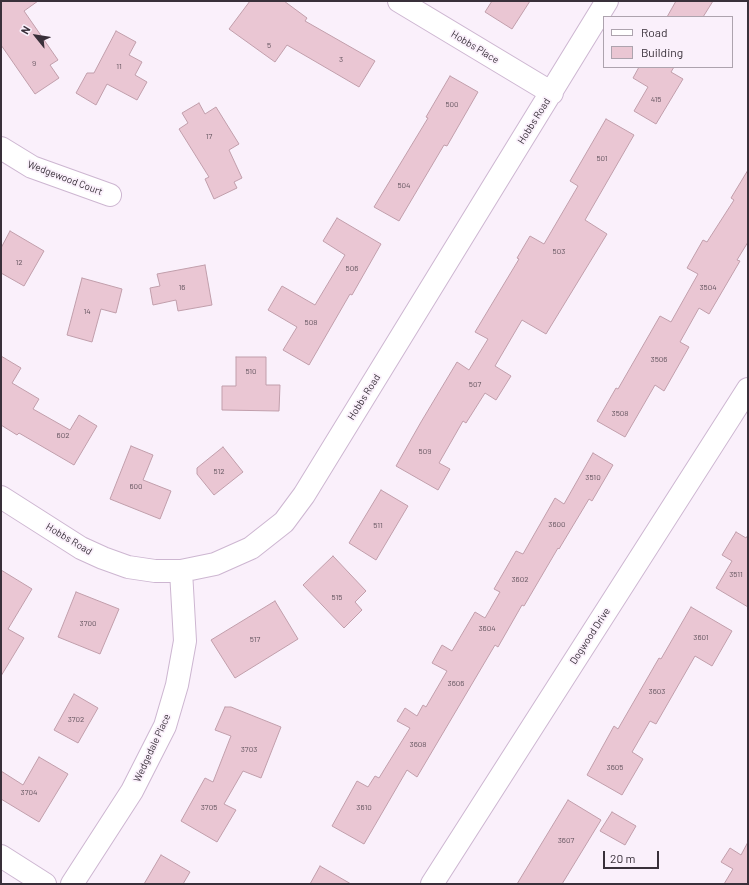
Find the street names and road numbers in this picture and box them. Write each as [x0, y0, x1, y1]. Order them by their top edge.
street label: Hobbs Place [449, 28, 501, 66]
street label: Hobbs Road [515, 96, 553, 146]
street label: Wedgewood Court [26, 158, 104, 198]
street label: Hobbs Road [345, 372, 383, 422]
street label: Hobbs Road [44, 521, 94, 557]
street label: Dogwood Drive [567, 606, 613, 666]
street label: Wedgedale Place [131, 712, 173, 784]

